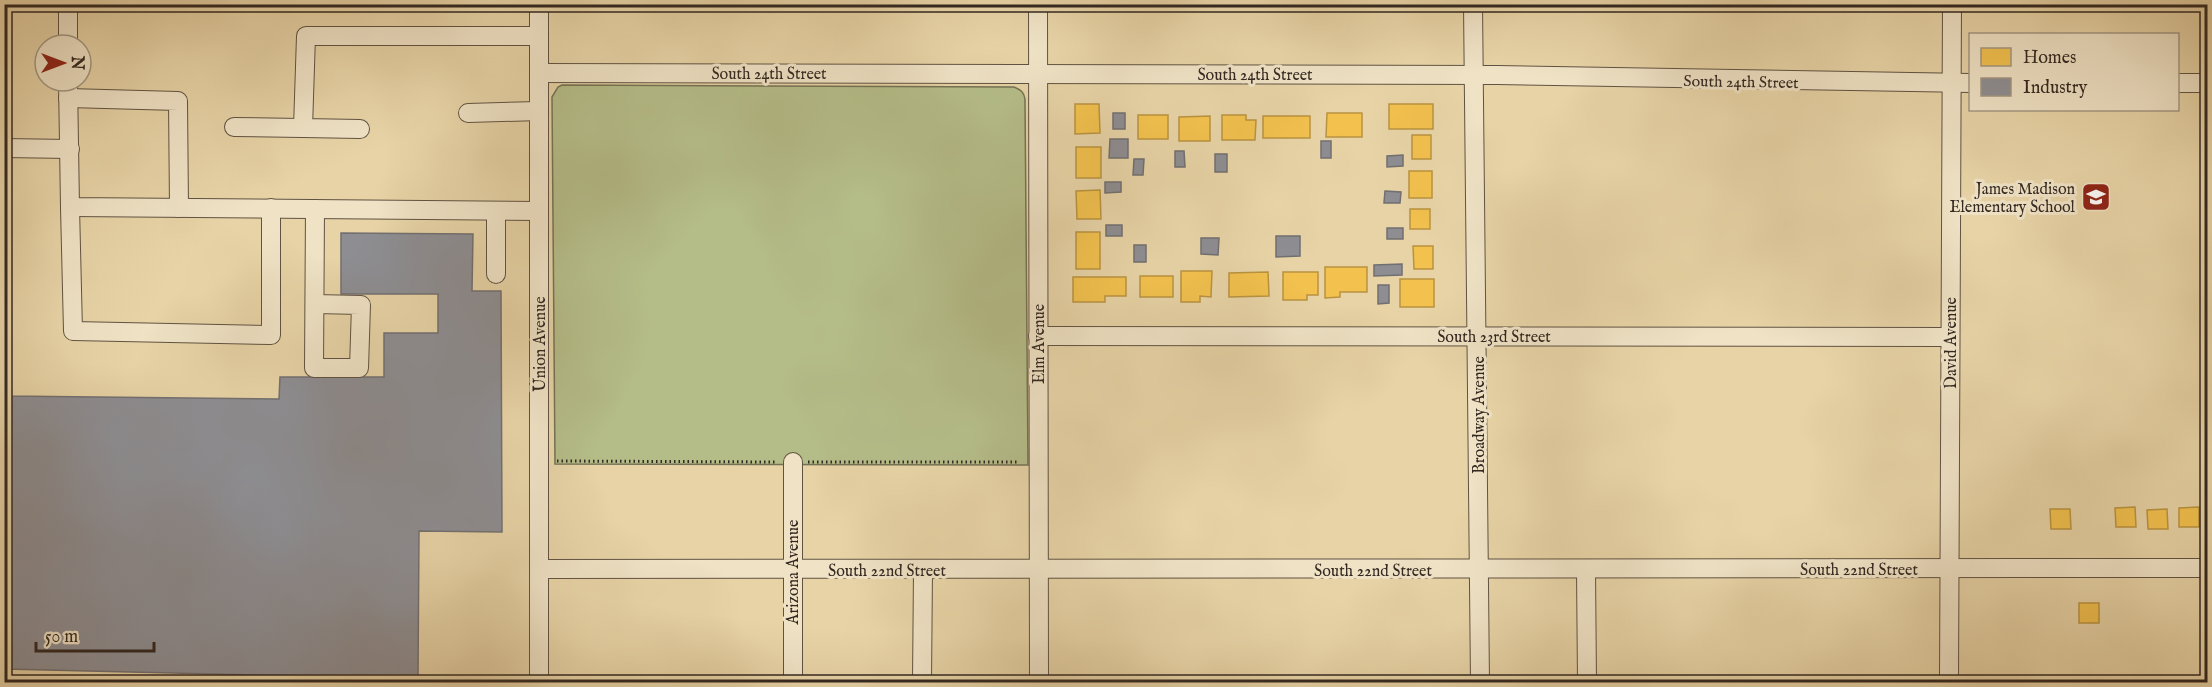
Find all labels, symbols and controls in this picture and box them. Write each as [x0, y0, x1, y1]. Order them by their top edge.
north arrow [33, 33, 93, 93]
legend [1969, 33, 2179, 111]
text: Homes [2023, 47, 2076, 70]
text: N [66, 55, 86, 70]
street label: South 24th Street [711, 65, 827, 85]
street label: South 24th Street [1197, 66, 1313, 86]
street label: South 24th Street [1683, 72, 1799, 94]
text: Industry [2023, 77, 2087, 100]
place label: James Madison Elementary School [1949, 180, 2076, 218]
school or university icon: James Madison Elementary School [2080, 181, 2112, 213]
street label: Union Avenue [531, 296, 551, 392]
street label: David Avenue [1942, 297, 1962, 389]
street label: Elm Avenue [1030, 304, 1050, 384]
street label: South 23rd Street [1437, 328, 1551, 348]
street label: Broadway Avenue [1470, 356, 1490, 474]
street label: Arizona Avenue [784, 520, 804, 625]
street label: South 22nd Street [1800, 561, 1918, 581]
street label: South 22nd Street [828, 562, 946, 582]
street label: South 22nd Street [1314, 562, 1432, 582]
scale bar [36, 615, 154, 653]
text: 50 m [45, 626, 78, 649]

